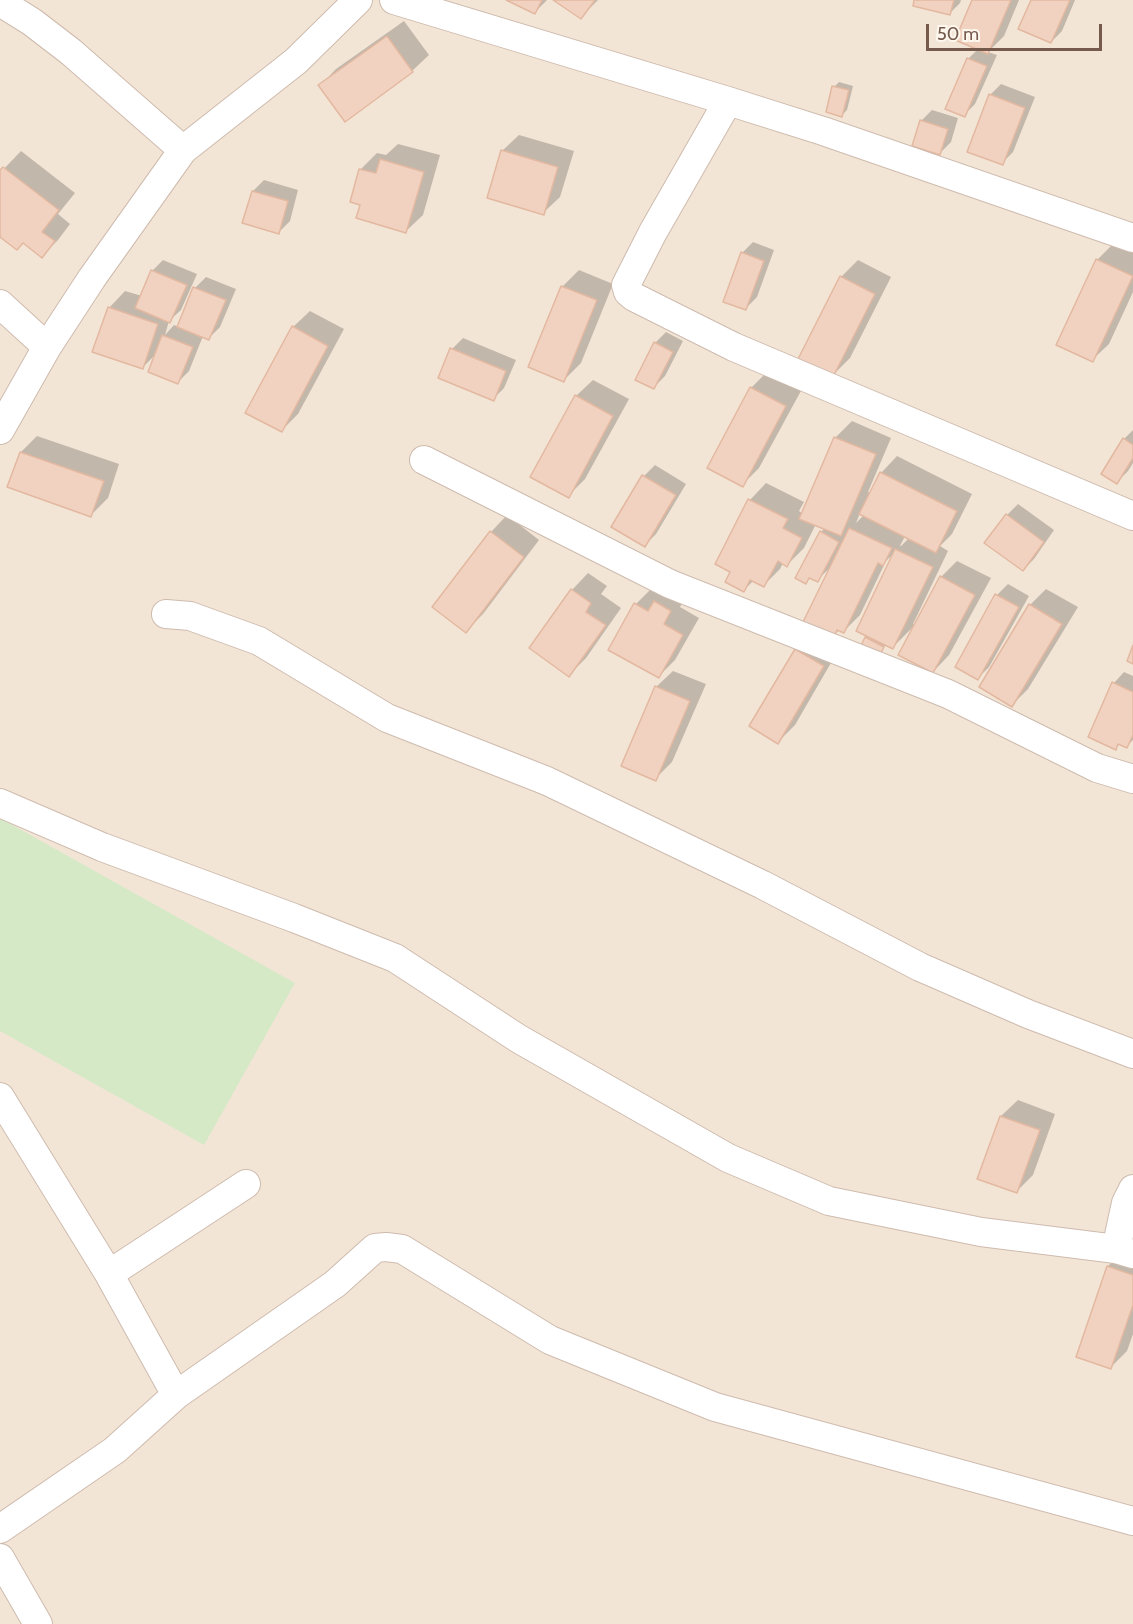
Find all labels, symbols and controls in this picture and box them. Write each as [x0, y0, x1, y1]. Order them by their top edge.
scale bar [929, 12, 1104, 50]
text: 50 m [937, 23, 979, 45]

